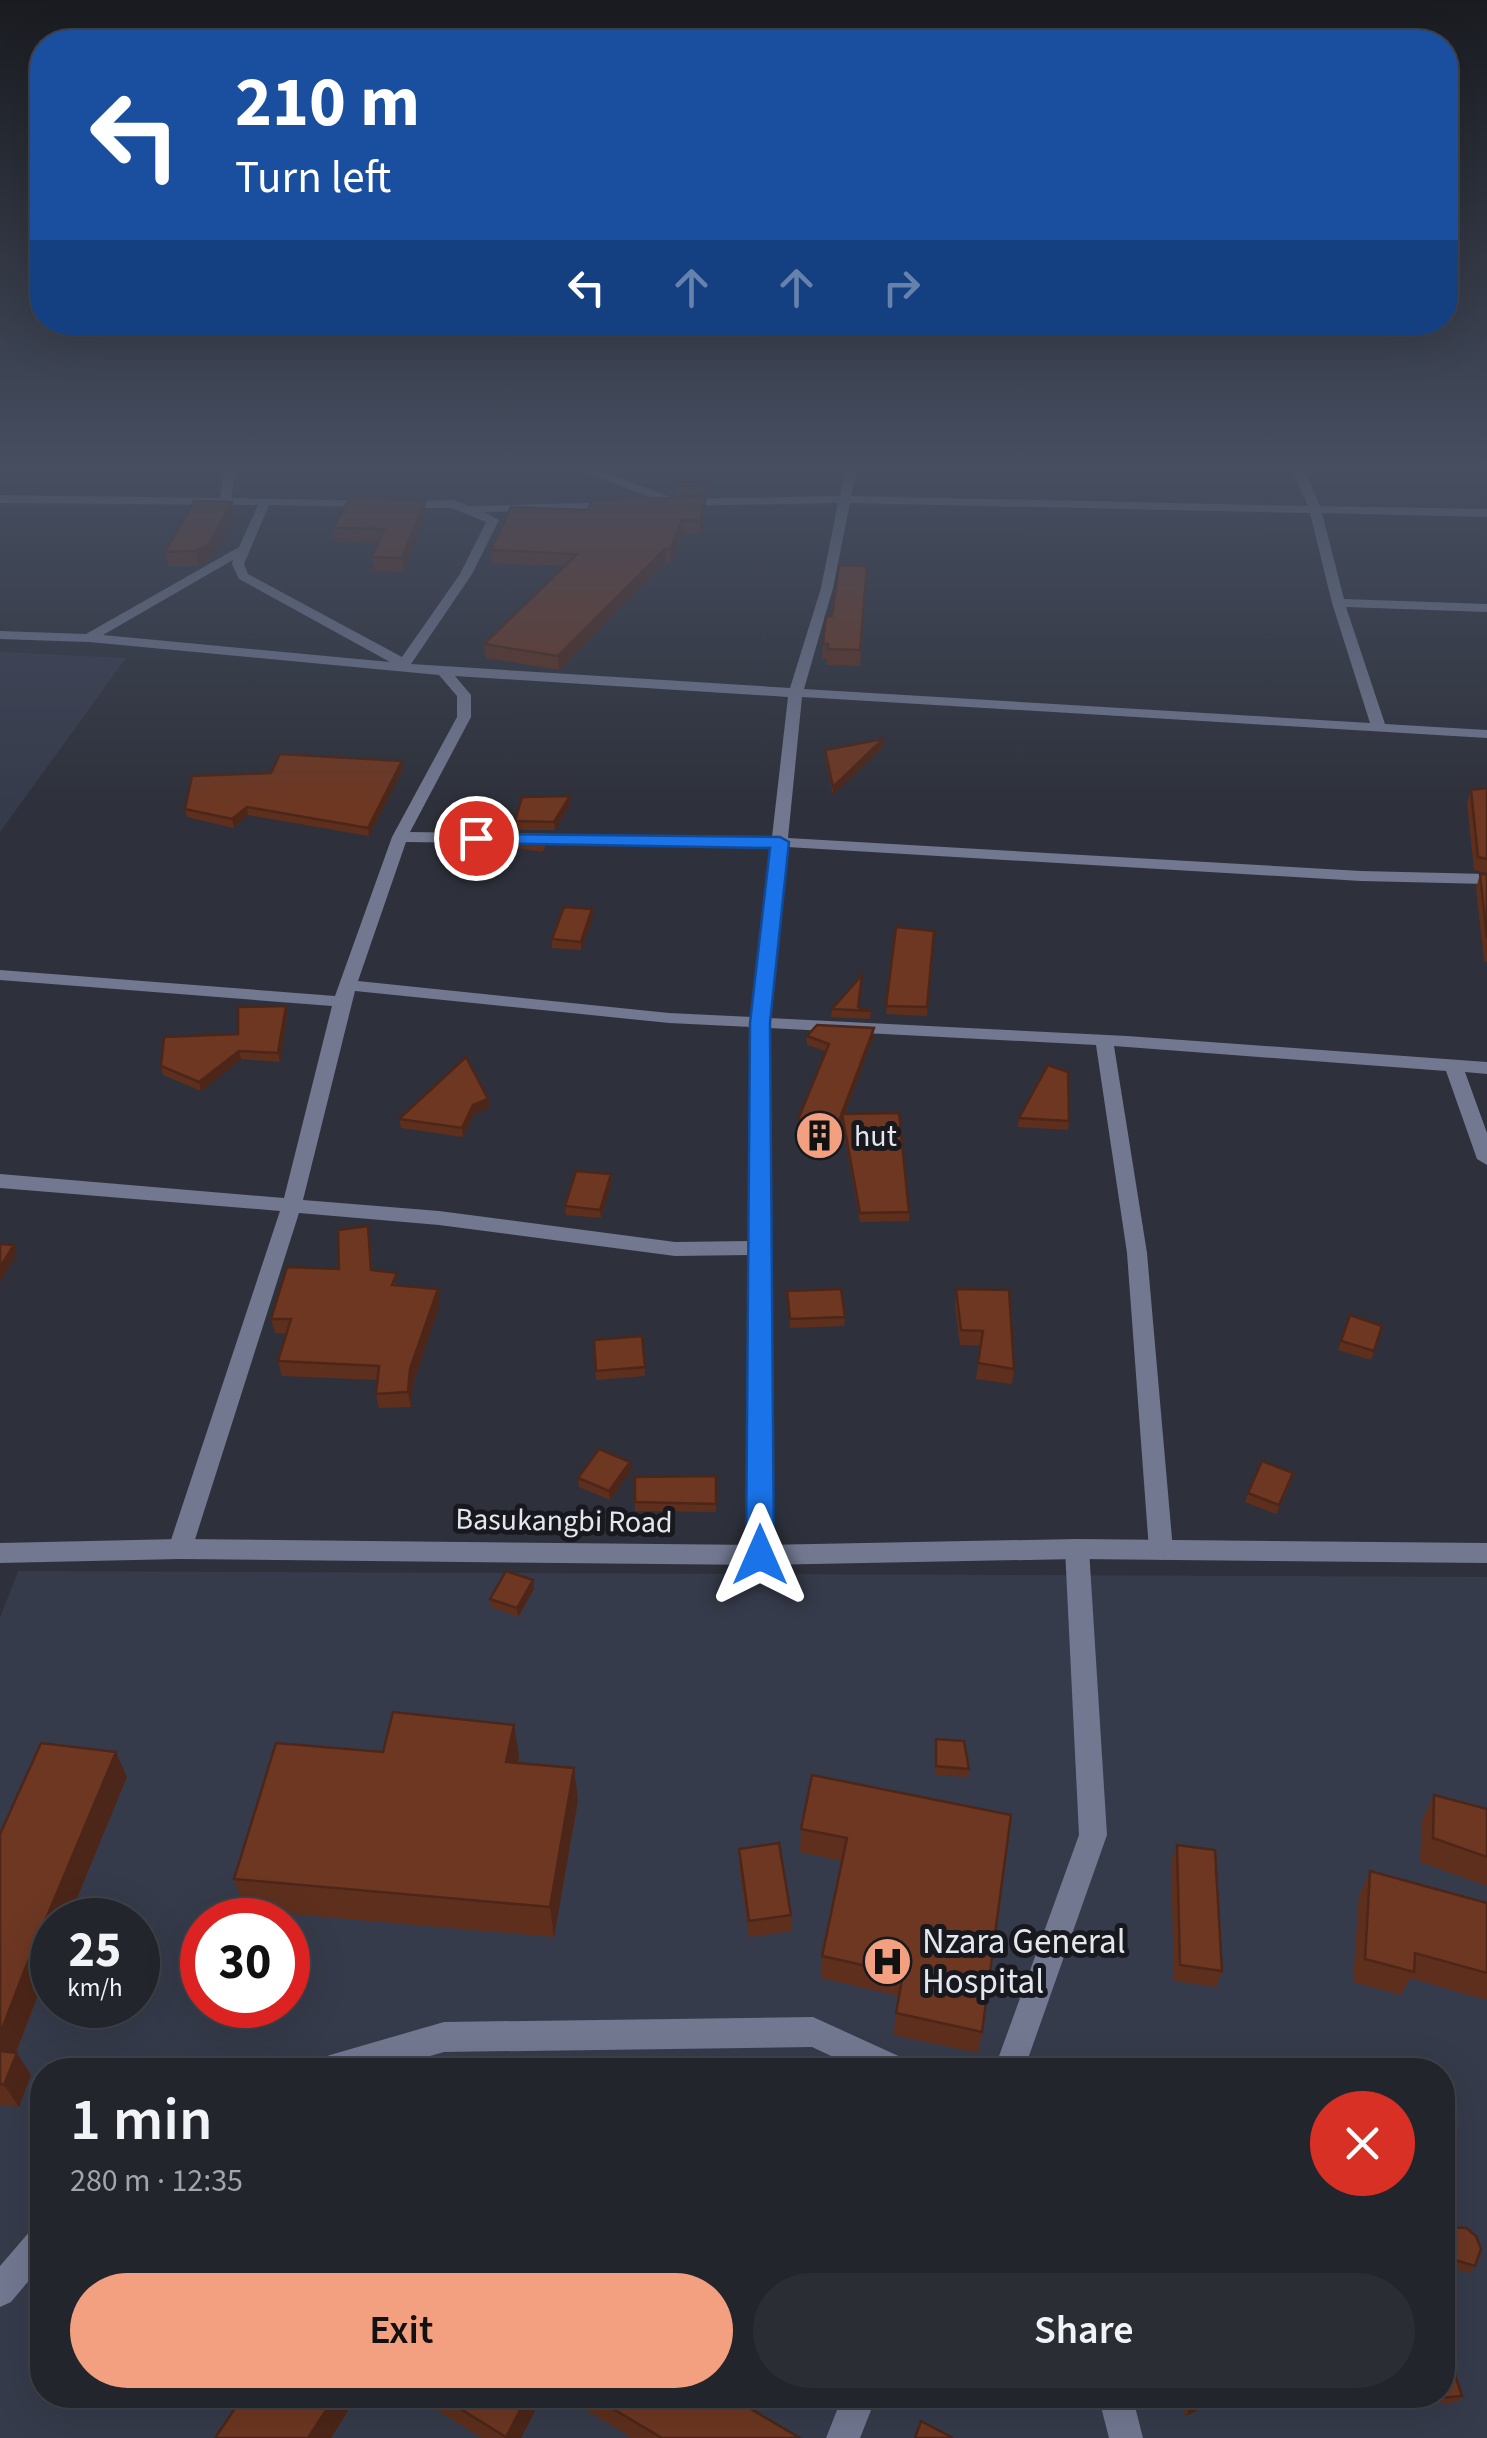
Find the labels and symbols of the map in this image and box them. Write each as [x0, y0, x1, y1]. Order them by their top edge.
pin [434, 796, 519, 881]
building icon: hut [793, 1110, 845, 1162]
place label: hut [854, 1115, 897, 1158]
street label: Basukangbi Road [455, 1498, 673, 1544]
position arrow [708, 1503, 812, 1607]
speed limit sign: 30 [180, 1898, 310, 2028]
place label: Nzara General Hospital [922, 1917, 1126, 2007]
hospital icon: Nzara General Hospital [861, 1936, 913, 1988]

